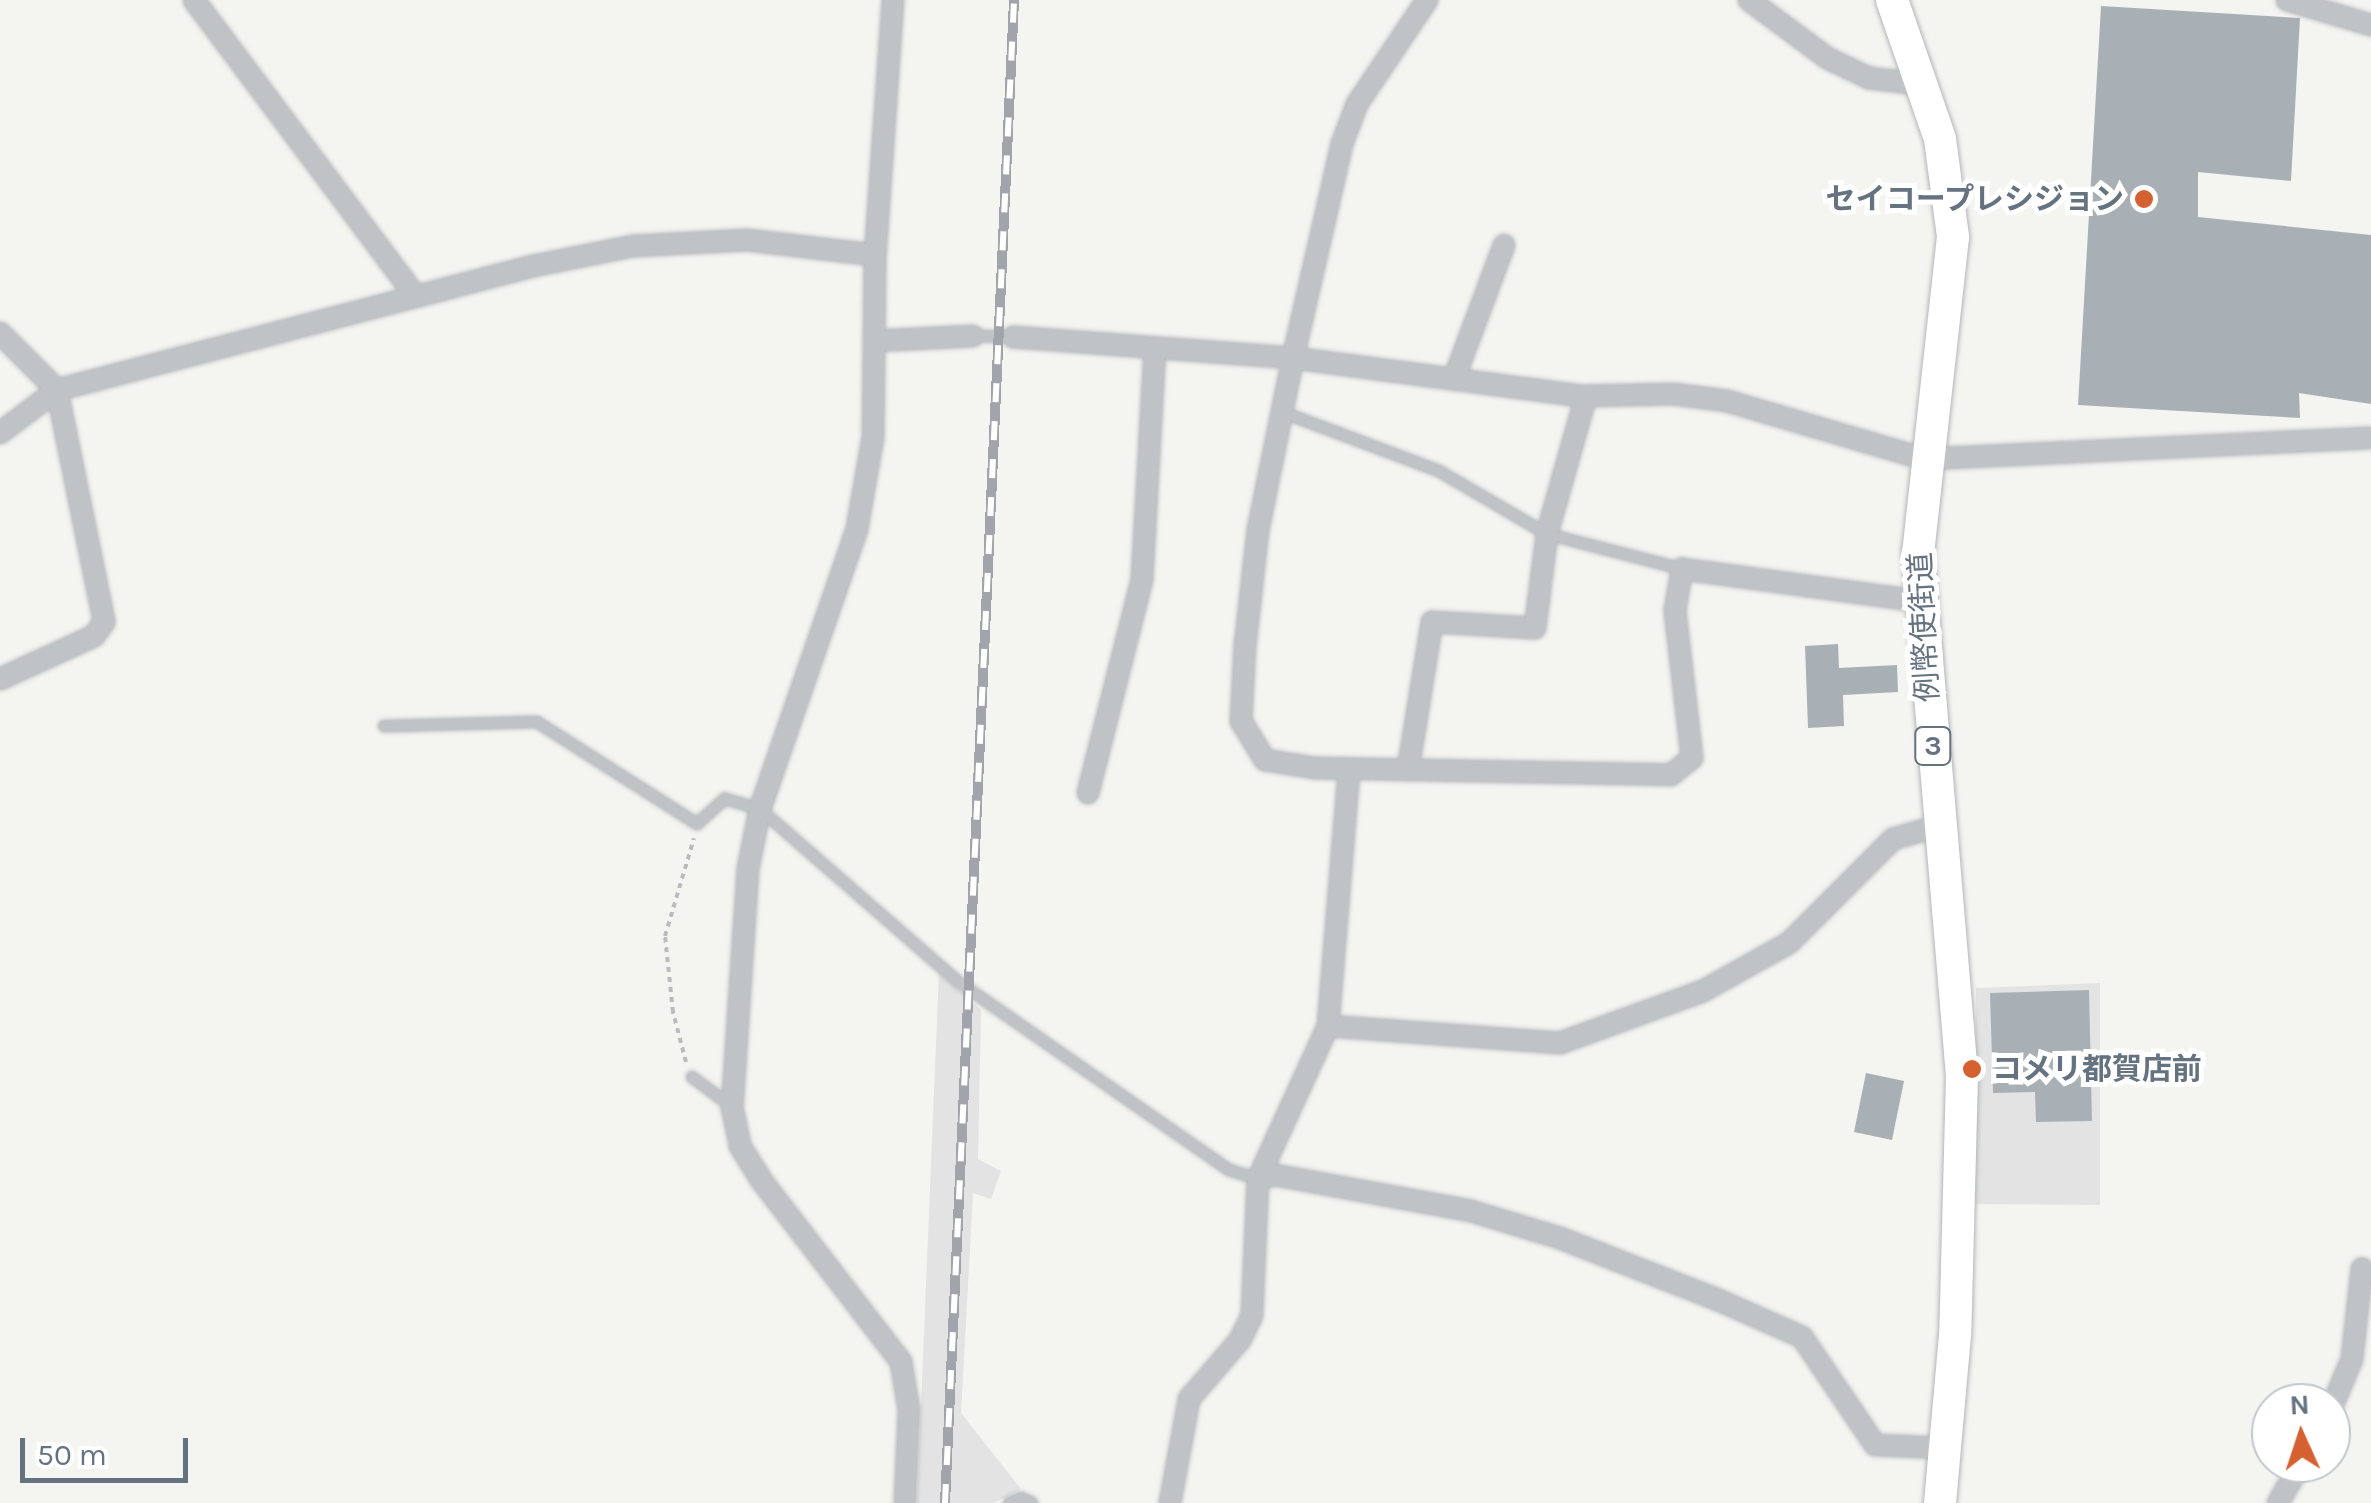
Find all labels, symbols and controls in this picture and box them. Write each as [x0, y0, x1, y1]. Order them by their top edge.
place label: セイコープレシジョン [1824, 181, 2124, 217]
marker: セイコープレシジョン [2133, 188, 2155, 210]
street label: 例幣使街道 [1902, 551, 1946, 703]
road number: 3 [1913, 723, 1953, 769]
place label: コメリ都賀店前 [1992, 1051, 2202, 1087]
marker: コメリ都賀店前 [1961, 1058, 1983, 1080]
north arrow [2251, 1383, 2351, 1483]
text: N [2289, 1388, 2310, 1422]
scale bar [25, 1418, 192, 1480]
text: 50 m [37, 1437, 107, 1473]

